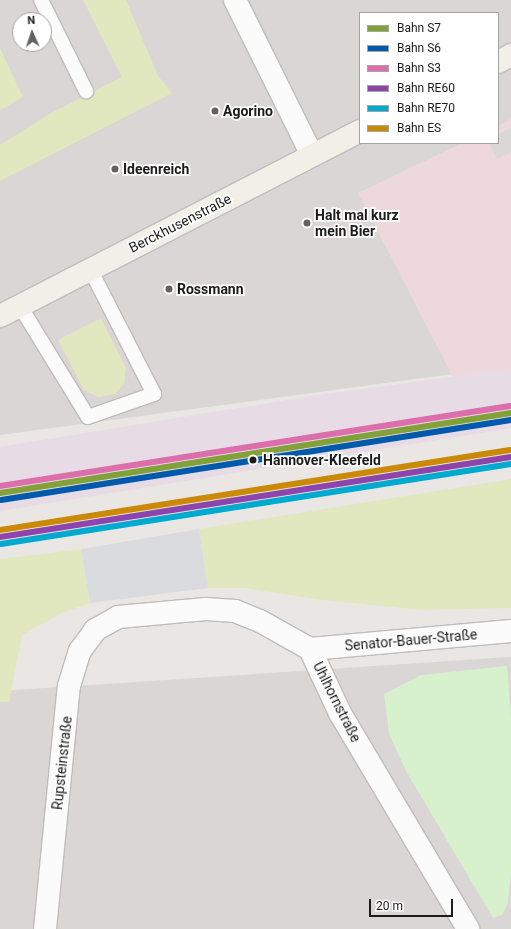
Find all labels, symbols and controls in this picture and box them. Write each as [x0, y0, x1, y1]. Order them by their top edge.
north arrow [12, 12, 52, 52]
legend [359, 12, 499, 144]
text: N [27, 14, 36, 27]
text: Bahn S7 [397, 21, 441, 35]
text: Bahn S6 [397, 41, 441, 55]
text: Bahn S3 [397, 61, 441, 75]
text: Bahn RE60 [397, 81, 455, 95]
text: Bahn RE70 [397, 101, 455, 115]
place label: Agorino [223, 103, 273, 119]
marker: Agorino [210, 106, 220, 116]
text: Bahn ES [397, 121, 441, 135]
place label: Ideenreich [123, 161, 189, 177]
marker: Ideenreich [110, 164, 120, 174]
street label: Berckhusenstraße [126, 190, 234, 256]
place label: Halt mal kurz mein Bier [315, 207, 399, 240]
marker: Halt mal kurz mein Bier [302, 218, 312, 228]
place label: Rossmann [177, 281, 244, 297]
marker: Rossmann [164, 284, 174, 294]
place label: Hannover-Kleefeld [263, 452, 381, 468]
marker: Hannover-Kleefeld [246, 453, 260, 467]
street label: Senator-Bauer-Straße [344, 626, 478, 654]
street label: Uhlhornstraße [310, 659, 364, 745]
street label: Rupsteinstraße [49, 715, 75, 811]
scale bar [371, 891, 455, 917]
text: 20 m [376, 899, 403, 913]

